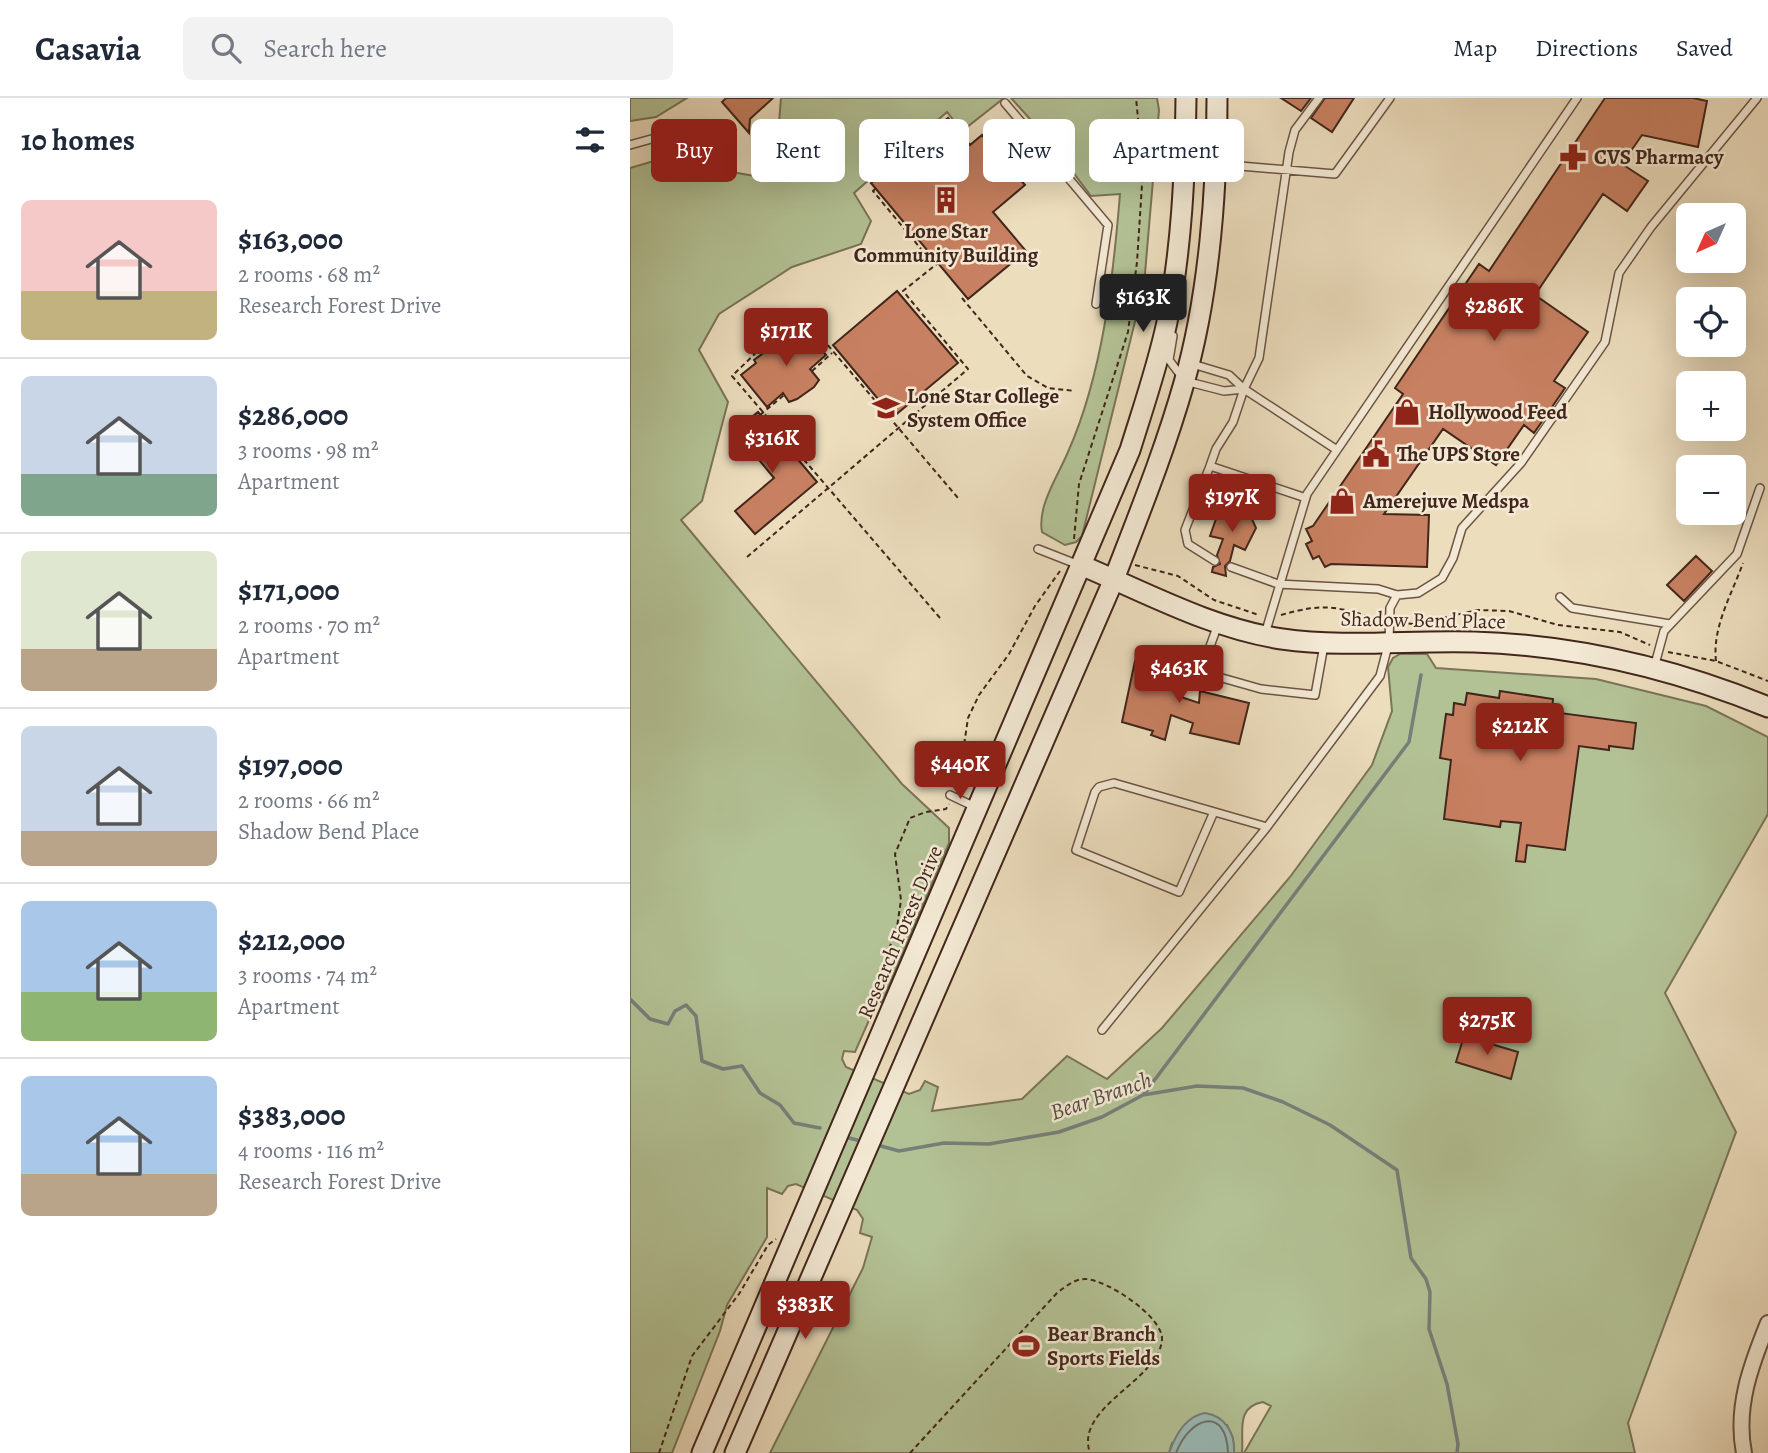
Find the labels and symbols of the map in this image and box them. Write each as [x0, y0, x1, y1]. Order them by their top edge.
pharmacy icon: CVS Pharmacy [1558, 142, 1588, 172]
place label: CVS Pharmacy [1594, 143, 1725, 171]
building icon: Lone Star Community Building [931, 185, 961, 215]
north arrow [1676, 203, 1746, 273]
place label: Lone Star Community Building [854, 217, 1039, 269]
pin: $163K [1094, 274, 1192, 334]
pin: $286K [1445, 284, 1543, 343]
pin: $171K [737, 308, 835, 368]
place label: Lone Star College System Office [907, 382, 1059, 434]
school or university icon: Lone Star College System Office [871, 393, 901, 423]
shop icon: Hollywood Feed [1392, 397, 1422, 427]
place label: Hollywood Feed [1428, 398, 1568, 426]
pin: $316K [723, 416, 821, 475]
public building icon: The UPS Store [1361, 439, 1391, 469]
place label: The UPS Store [1397, 440, 1520, 468]
pin: $197K [1183, 474, 1281, 534]
shop icon: Amerejuve Medspa [1327, 486, 1357, 516]
place label: Amerejuve Medspa [1362, 487, 1530, 515]
street label: Shadow Bend Place [1340, 605, 1506, 635]
pin: $463K [1130, 646, 1228, 705]
pin: $212K [1471, 704, 1569, 763]
pin: $440K [911, 742, 1009, 801]
street label: Research Forest Drive [851, 841, 949, 1023]
pin: $275K [1438, 998, 1536, 1057]
water label: Bear Branch [1046, 1064, 1156, 1128]
pin: $383K [756, 1282, 854, 1341]
place label: Bear Branch Sports Fields [1047, 1320, 1160, 1372]
sports icon: Bear Branch Sports Fields [1011, 1331, 1041, 1361]

